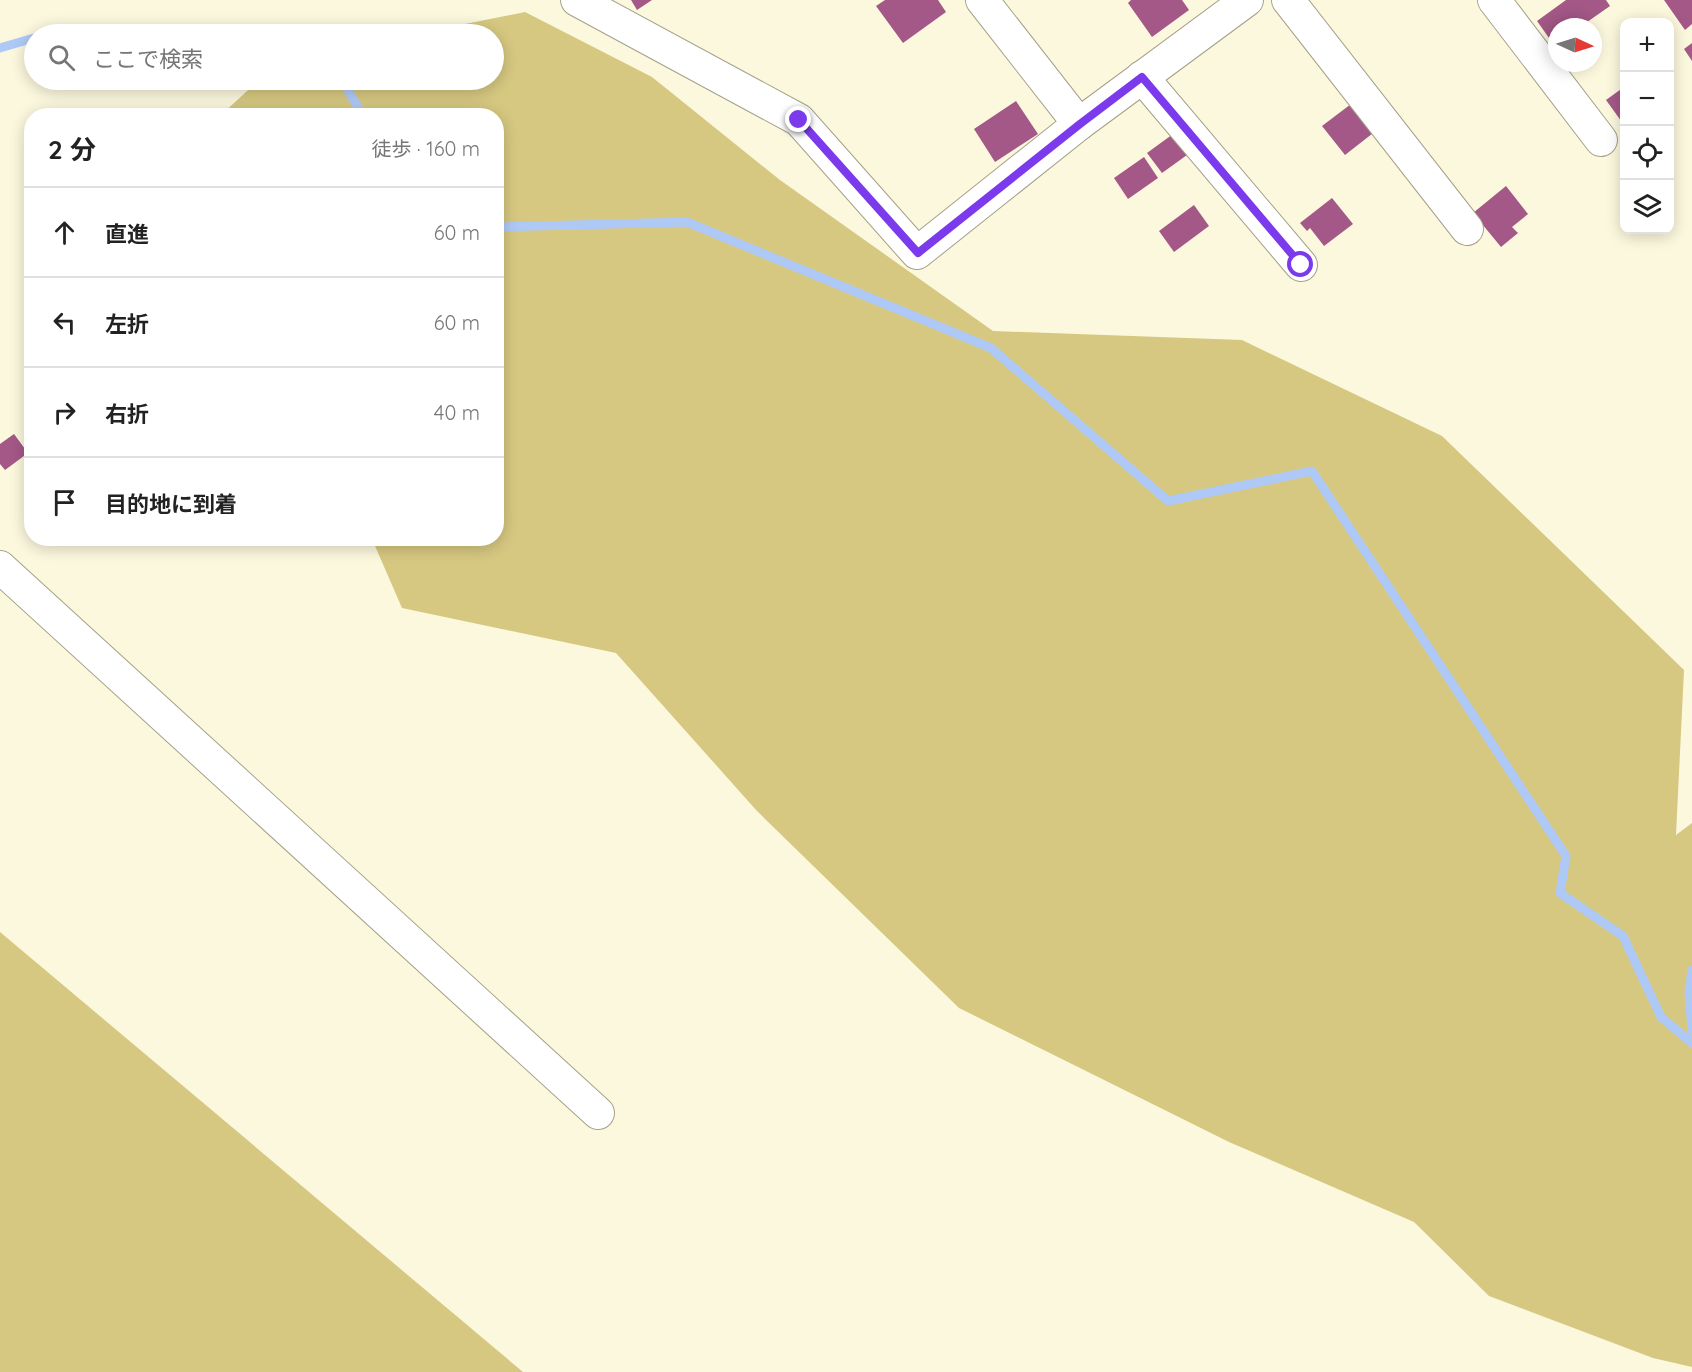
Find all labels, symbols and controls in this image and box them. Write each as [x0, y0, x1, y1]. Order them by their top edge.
north arrow [1548, 18, 1602, 72]
map controls [1620, 18, 1674, 234]
button: + [1620, 18, 1674, 72]
search box [24, 24, 504, 90]
icon: search [45, 41, 78, 74]
text: ここで検索 [93, 45, 203, 73]
button: − [1620, 72, 1674, 126]
route end [785, 106, 811, 132]
button: locate [1620, 126, 1674, 180]
text: 2 分 [48, 133, 96, 166]
text: 徒歩 · 160 m [371, 136, 480, 161]
button: layers [1620, 180, 1674, 234]
icon: ahead [48, 216, 81, 249]
text: 直進 [105, 220, 149, 248]
text: 60 m [434, 220, 480, 245]
route start [1287, 251, 1313, 277]
icon: left [48, 306, 81, 339]
text: 左折 [105, 310, 149, 338]
text: 60 m [434, 310, 480, 335]
icon: right [48, 396, 81, 429]
text: 右折 [105, 400, 149, 428]
text: 40 m [434, 400, 480, 425]
icon: arrive [48, 486, 81, 519]
text: 目的地に到着 [105, 490, 237, 518]

